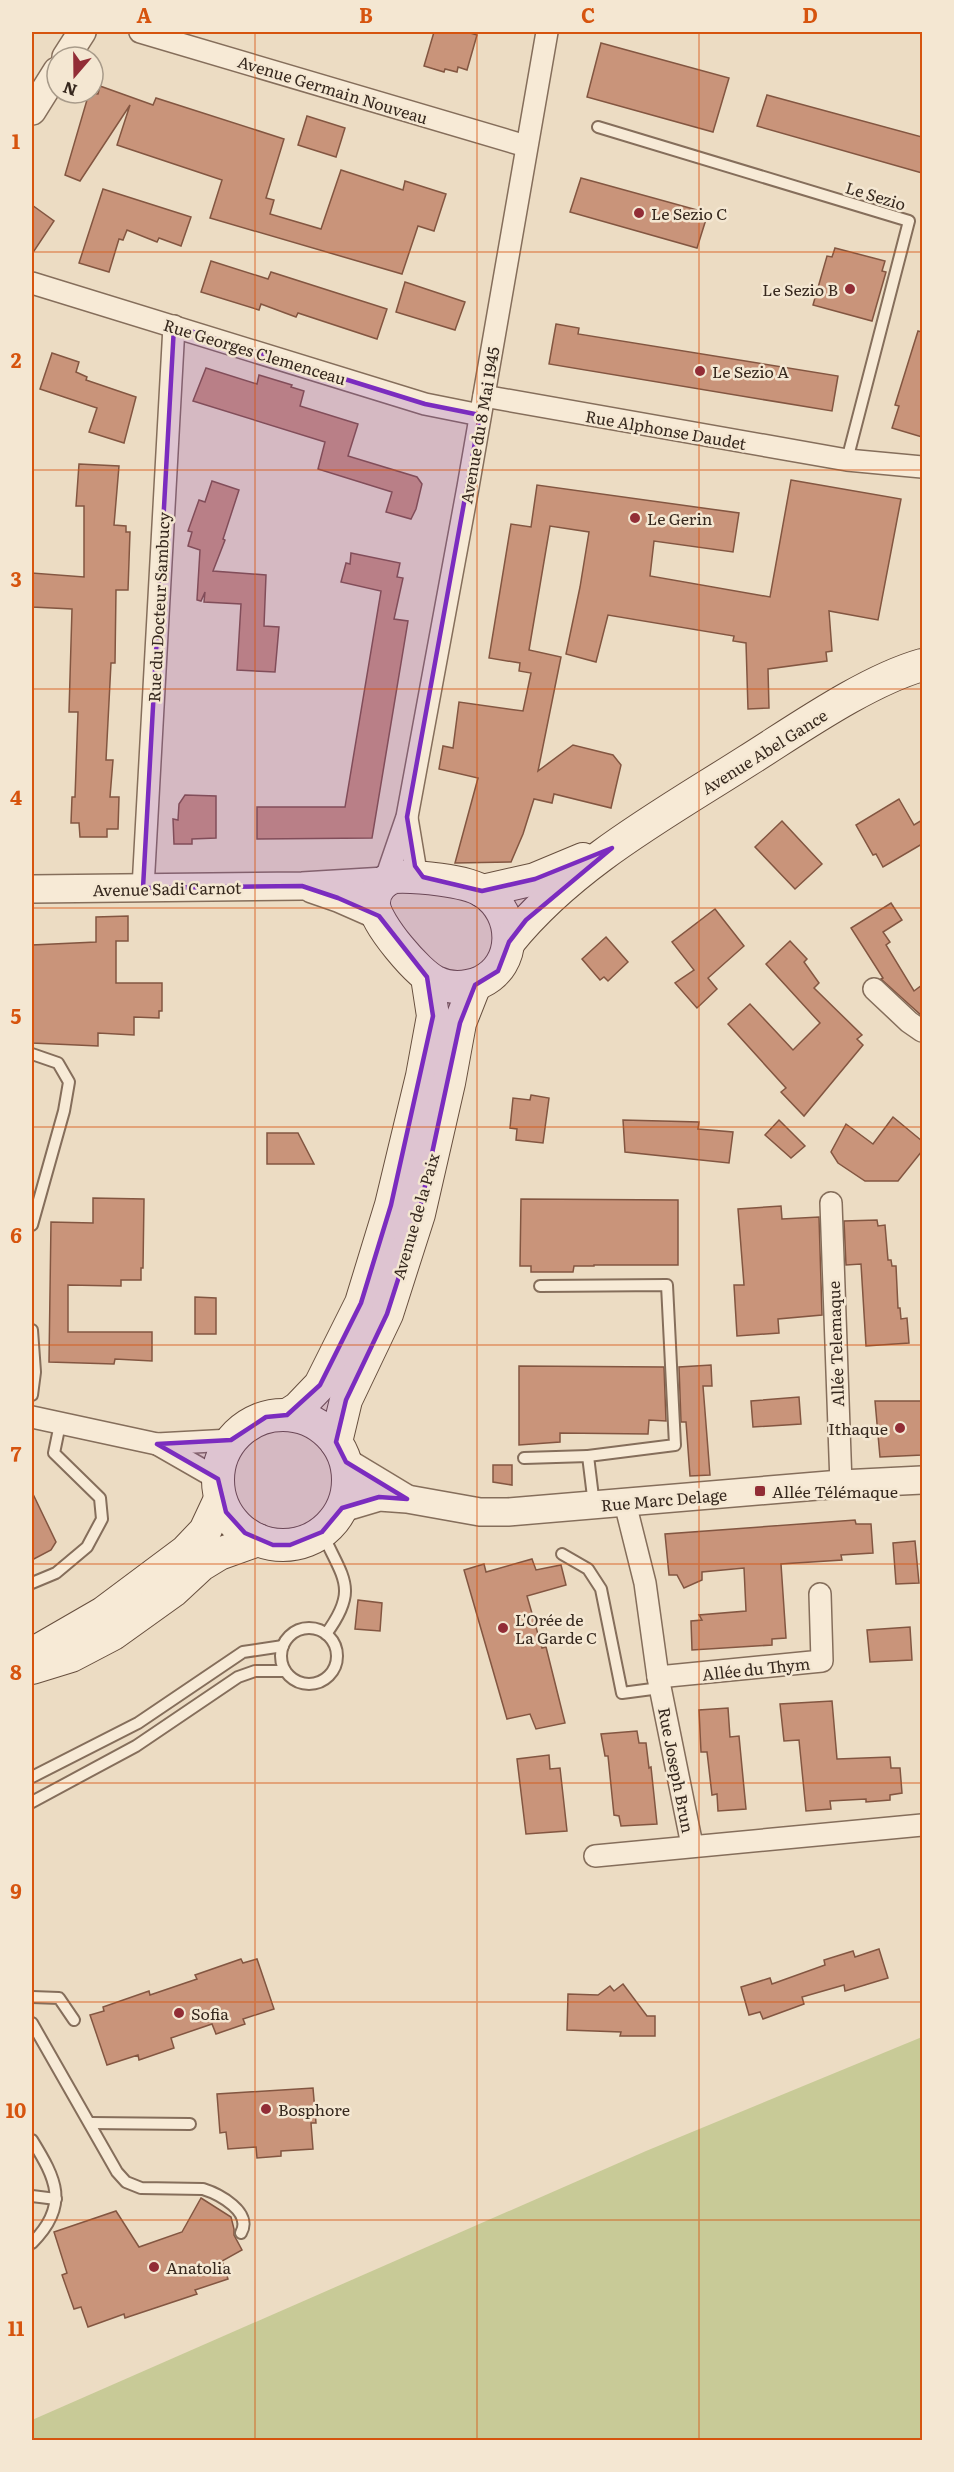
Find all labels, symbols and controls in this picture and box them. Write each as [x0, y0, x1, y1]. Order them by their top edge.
text: A [136, 0, 152, 29]
text: B [359, 0, 373, 29]
text: C [581, 0, 595, 29]
text: D [802, 0, 818, 29]
north arrow [45, 45, 105, 105]
street label: Avenue Germain Nouveau [235, 49, 431, 129]
text: N [59, 76, 80, 104]
text: 1 [12, 125, 20, 155]
street label: Le Sezio [843, 174, 909, 216]
place label: Le Sezio C [651, 201, 727, 225]
marker: Le Sezio C [632, 206, 646, 220]
place label: Le Sezio B [762, 277, 838, 301]
marker: Le Sezio B [843, 282, 857, 296]
street label: Rue Georges Clemenceau [161, 312, 349, 390]
text: 2 [11, 344, 22, 374]
street label: Avenue du 8 Mai 1945 [453, 345, 505, 505]
place label: Le Sezio A [712, 359, 789, 383]
marker: Le Sezio A [693, 364, 707, 378]
street label: Rue Alphonse Daudet [584, 403, 749, 455]
place label: Le Gerin [647, 506, 713, 530]
street label: Rue du Docteur Sambucy [141, 511, 175, 703]
marker: Le Gerin [628, 511, 642, 525]
text: 3 [10, 563, 22, 593]
street label: Avenue Abel Gance [696, 703, 832, 799]
text: 4 [10, 781, 22, 811]
street label: Avenue Sadi Carnot [92, 875, 242, 901]
text: 5 [11, 1000, 22, 1030]
street label: Avenue de la Paix [385, 1149, 445, 1282]
text: 6 [10, 1219, 22, 1249]
street label: Allée Telemaque [821, 1281, 849, 1407]
place label: Ithaque [828, 1416, 888, 1440]
marker: Ithaque [893, 1421, 907, 1435]
text: 7 [11, 1438, 22, 1468]
place label: Allée Télémaque [772, 1479, 898, 1503]
street label: Rue Marc Delage [600, 1482, 728, 1516]
marker: Allée Télémaque [753, 1484, 767, 1498]
place label: L'Orée de La Garde C [515, 1607, 597, 1649]
marker: L'Orée de La Garde C [496, 1621, 510, 1635]
street label: Allée du Thym [701, 1650, 812, 1686]
text: 8 [10, 1656, 22, 1686]
street label: Rue Joseph Brun [653, 1705, 701, 1835]
text: 9 [10, 1875, 22, 1905]
place label: Sofia [191, 2001, 229, 2025]
marker: Sofia [172, 2006, 186, 2020]
text: 10 [6, 2094, 26, 2124]
place label: Bosphore [278, 2097, 350, 2121]
marker: Bosphore [259, 2102, 273, 2116]
place label: Anatolia [166, 2255, 231, 2279]
marker: Anatolia [147, 2260, 161, 2274]
text: 11 [8, 2312, 24, 2342]

